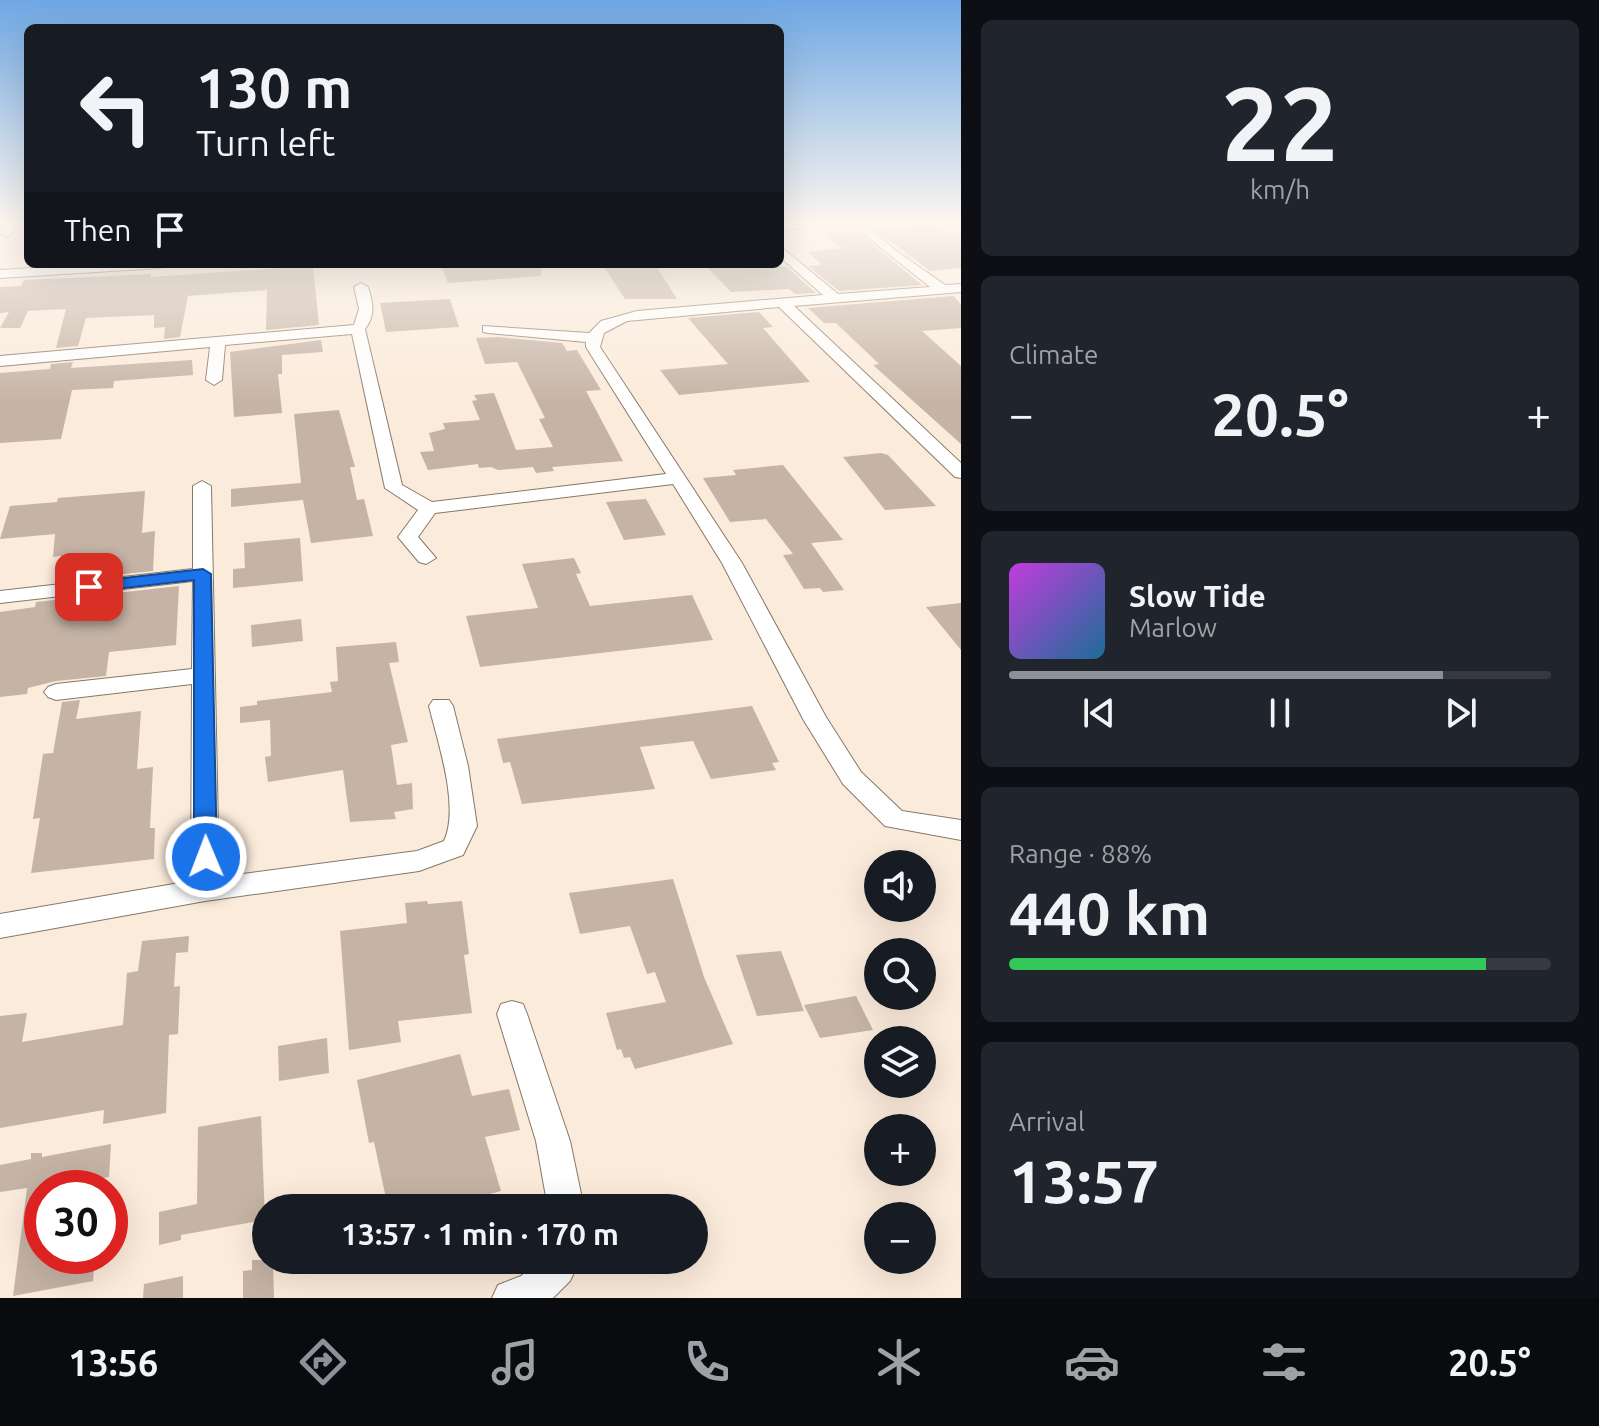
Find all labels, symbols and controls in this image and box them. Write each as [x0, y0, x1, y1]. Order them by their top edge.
icon: left [64, 56, 168, 160]
text: 130 m [196, 56, 352, 119]
text: 22 [1221, 64, 1339, 181]
text: Turn left [196, 122, 335, 163]
text: km/h [1250, 175, 1310, 204]
icon: arrive [148, 208, 192, 252]
text: Then [64, 213, 132, 247]
text: Climate [1009, 340, 1098, 369]
text: 20.5° [1211, 380, 1349, 447]
text: − [1009, 389, 1034, 438]
text: + [1526, 389, 1551, 438]
pin [55, 553, 123, 621]
icon: arrive [67, 565, 111, 609]
text: Slow Tide [1129, 579, 1266, 613]
text: Marlow [1129, 613, 1217, 642]
icon: previous [1077, 691, 1121, 735]
icon: pause [1258, 691, 1302, 735]
icon: next [1439, 691, 1483, 735]
position arrow [164, 815, 248, 899]
text: Range · 88% [1009, 839, 1152, 868]
map controls [864, 850, 936, 1274]
button: sound [864, 850, 936, 922]
text: 440 km [1009, 879, 1210, 946]
button: search [864, 938, 936, 1010]
button: layers [864, 1026, 936, 1098]
text: Arrival [1009, 1107, 1085, 1136]
button: + [864, 1114, 936, 1186]
text: 13:57 [1009, 1147, 1159, 1214]
speed limit sign: 30 [24, 1170, 128, 1274]
button: − [864, 1202, 936, 1274]
text: 13:57 · 1 min · 170 m [341, 1217, 619, 1251]
icon: directions [295, 1334, 351, 1390]
icon: music [487, 1334, 543, 1390]
icon: phone [679, 1334, 735, 1390]
icon: climate [871, 1334, 927, 1390]
icon: car [1064, 1334, 1120, 1390]
icon: filters [1256, 1334, 1312, 1390]
text: 13:56 [68, 1342, 158, 1383]
text: 20.5° [1448, 1342, 1531, 1383]

